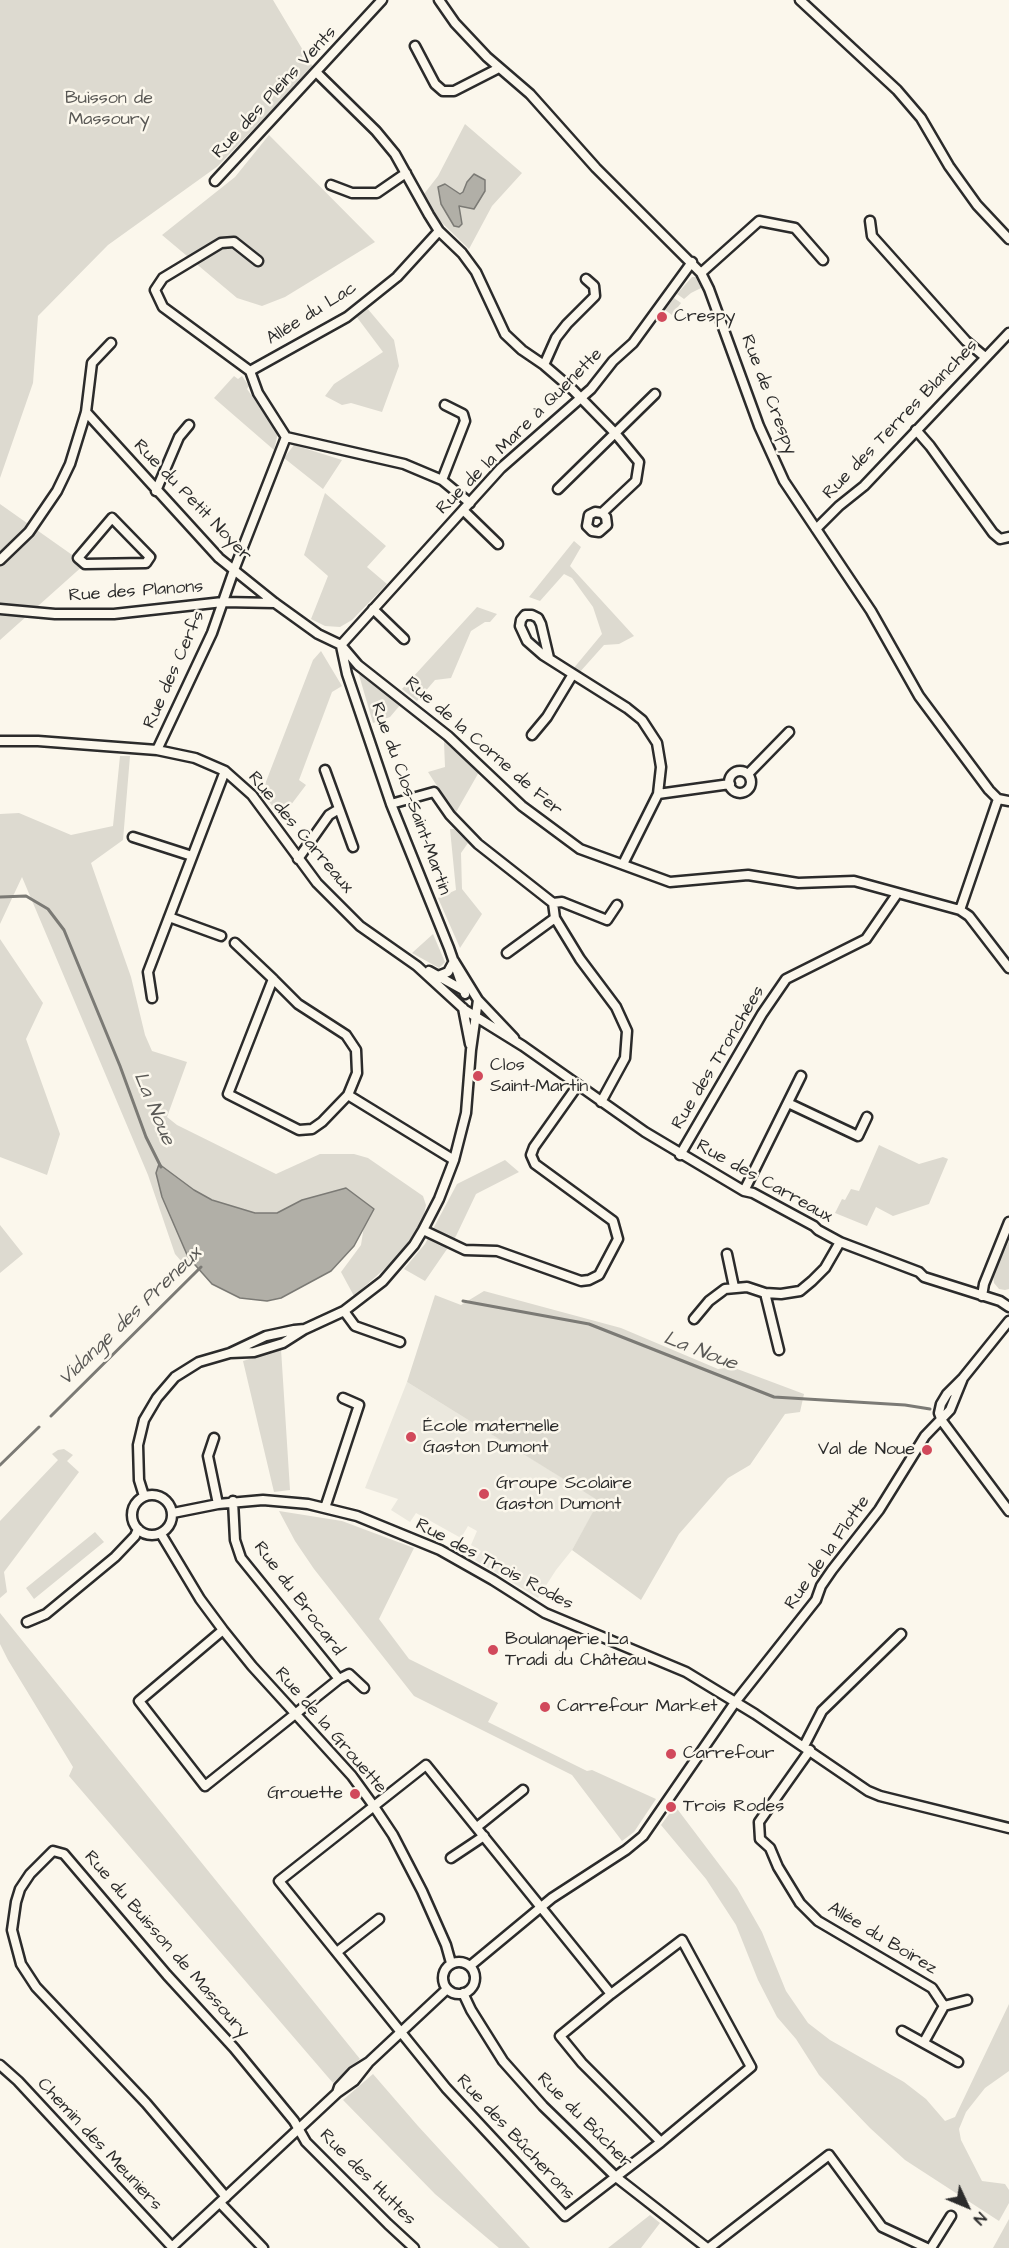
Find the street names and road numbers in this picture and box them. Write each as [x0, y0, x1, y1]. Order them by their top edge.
street label: Rue des Pleins Vents [208, 23, 342, 163]
street label: Allée du Lac [263, 278, 361, 350]
street label: Rue de Crespy [735, 332, 801, 458]
street label: Rue des Terres Blanches [819, 336, 983, 504]
street label: Rue de la Mare à Quenette [432, 344, 608, 520]
street label: Rue du Petit Noyer [128, 436, 256, 566]
street label: Rue des Planons [68, 577, 204, 607]
street label: Rue des Cerfs [139, 608, 211, 732]
street label: Rue de la Corne de Fer [400, 673, 566, 821]
street label: Rue du Clos-Saint-Martin [365, 700, 455, 898]
street label: Rue des Carreaux [243, 768, 357, 898]
street label: Rue des Tronchées [668, 982, 770, 1134]
street label: Rue des Carreaux [692, 1136, 836, 1228]
street label: Rue de la Flotte [781, 1492, 875, 1614]
street label: Rue des Trois Rodes [412, 1514, 576, 1616]
street label: Rue du Brocard [248, 1538, 348, 1660]
street label: Rue de la Grouette [269, 1664, 391, 1798]
street label: Rue du Buisson de Massoury [79, 1847, 253, 2043]
street label: Allée du Boirez [823, 1898, 941, 1980]
street label: Rue du Bûcher [532, 2069, 636, 2173]
street label: Rue des Bûcherons [451, 2071, 579, 2205]
street label: Chemin des Meuniers [32, 2074, 166, 2216]
street label: Rue des Huttes [314, 2125, 420, 2231]

